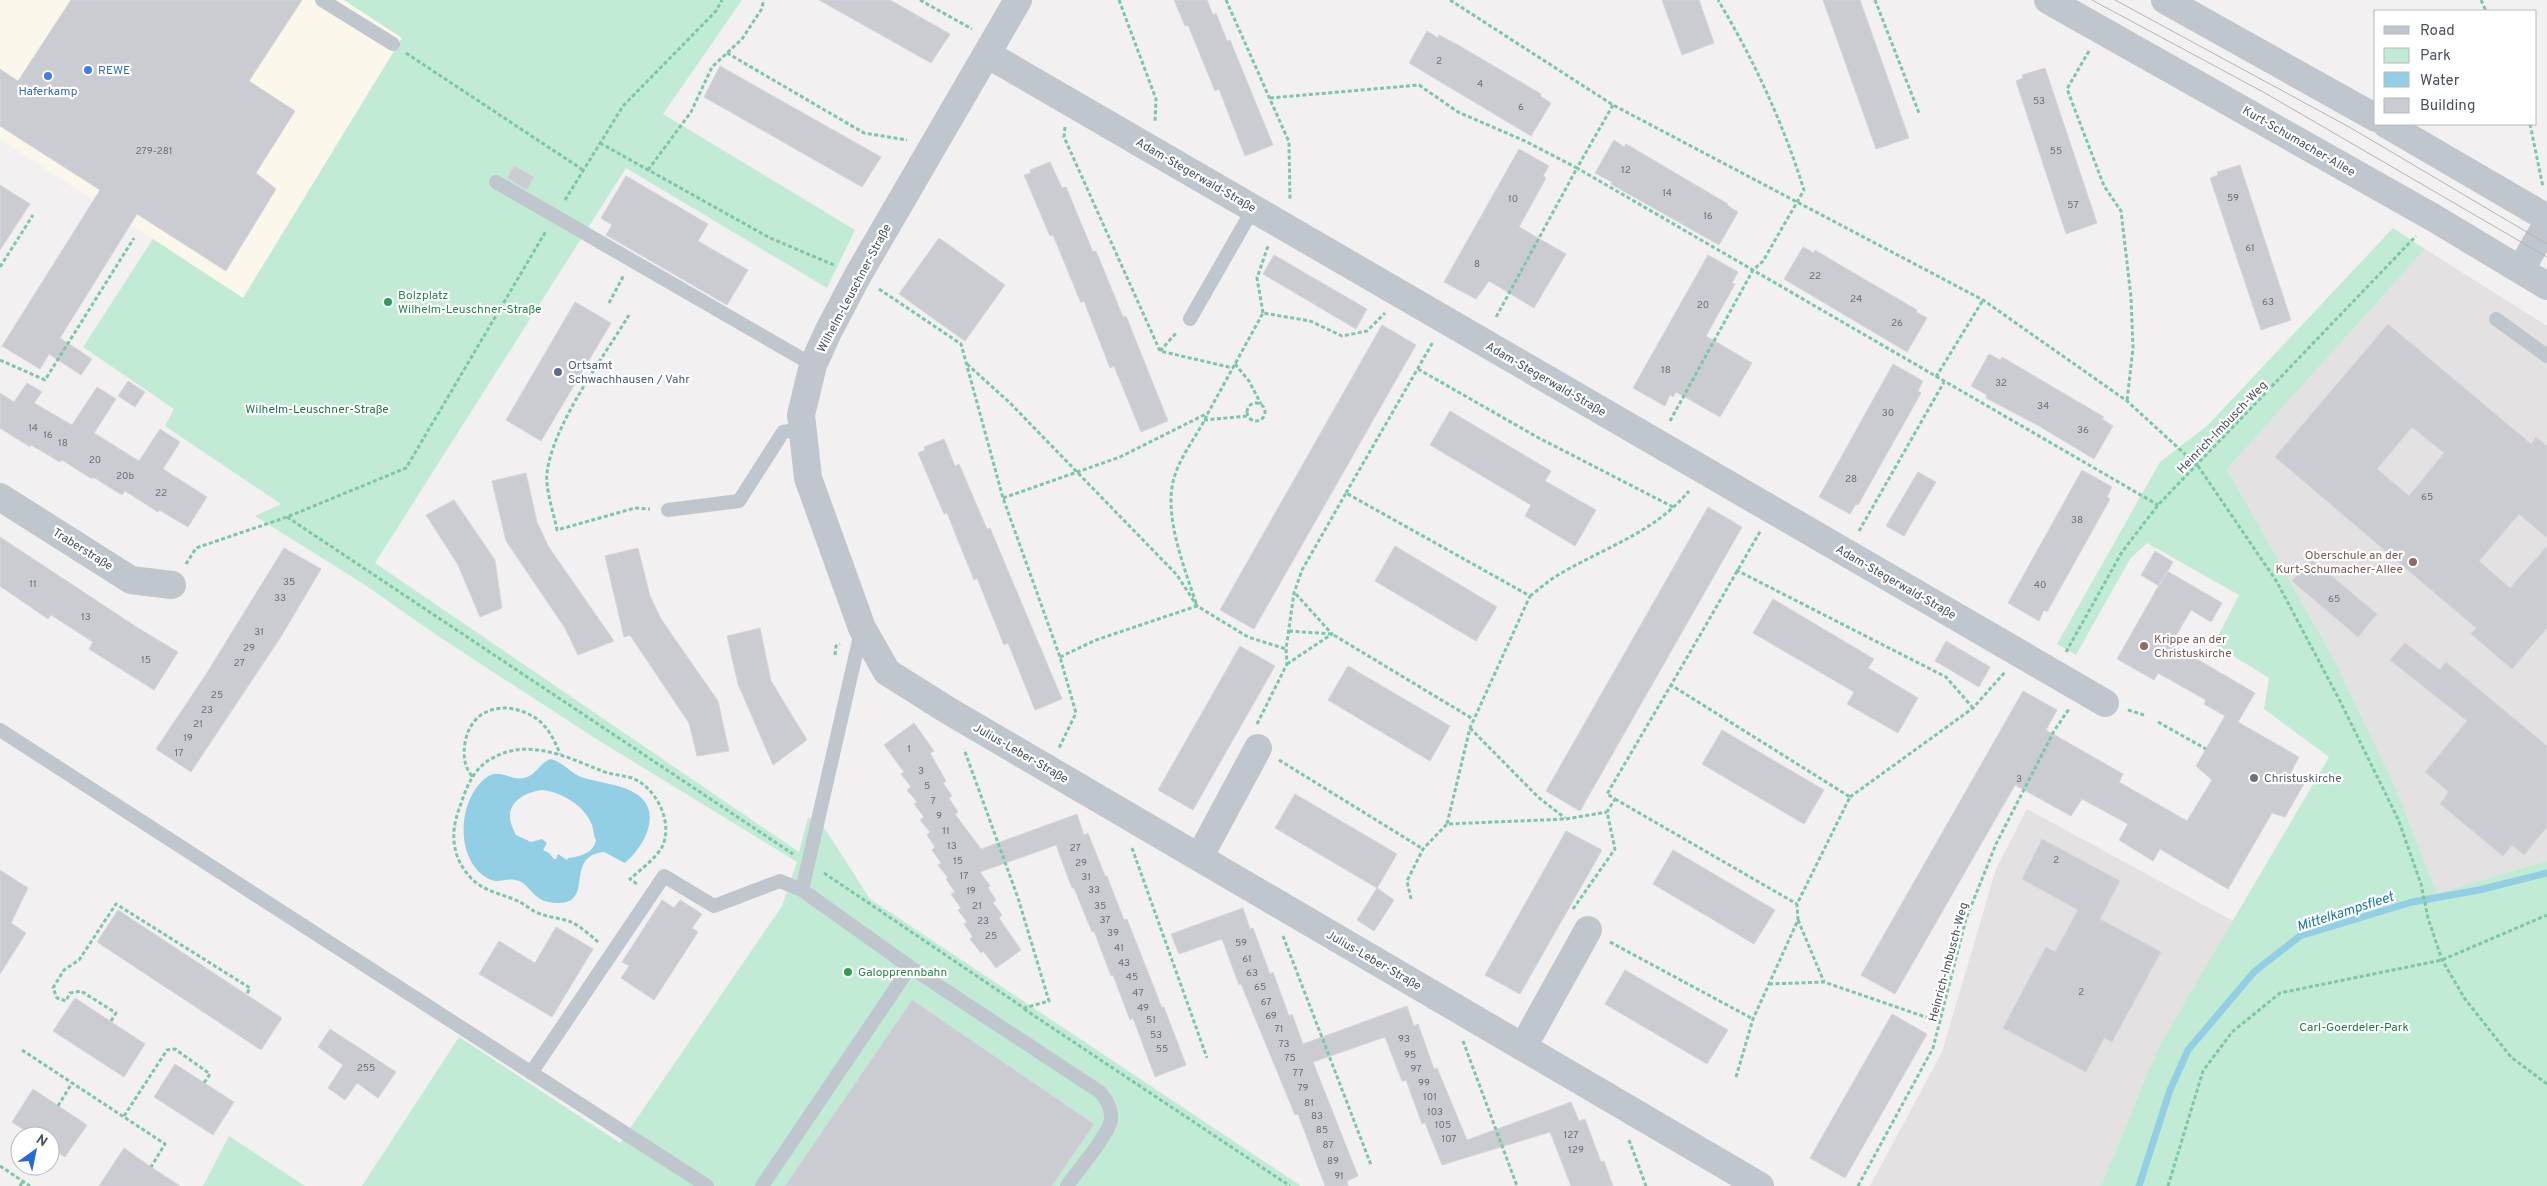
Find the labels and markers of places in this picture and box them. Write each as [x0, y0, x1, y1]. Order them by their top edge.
place label: REWE [98, 63, 130, 79]
marker: REWE [82, 64, 94, 76]
marker: Haferkamp [42, 70, 54, 82]
place label: Haferkamp [19, 84, 78, 100]
place label: Bolzplatz Wilhelm-Leuschner-Straße [398, 288, 542, 318]
marker: Bolzplatz Wilhelm-Leuschner-Straße [382, 296, 394, 308]
place label: Ortsamt Schwachhausen / Vahr [568, 358, 690, 388]
marker: Ortsamt Schwachhausen / Vahr [552, 366, 564, 378]
place label: Oberschule an der Kurt-Schumacher-Allee [2275, 548, 2403, 578]
marker: Oberschule an der Kurt-Schumacher-Allee [2407, 556, 2419, 568]
place label: Krippe an der Christuskirche [2154, 632, 2232, 662]
marker: Krippe an der Christuskirche [2138, 640, 2150, 652]
place label: Christuskirche [2264, 771, 2342, 787]
marker: Christuskirche [2248, 772, 2260, 784]
place label: Galopprennbahn [858, 965, 947, 981]
marker: Galopprennbahn [842, 966, 854, 978]

